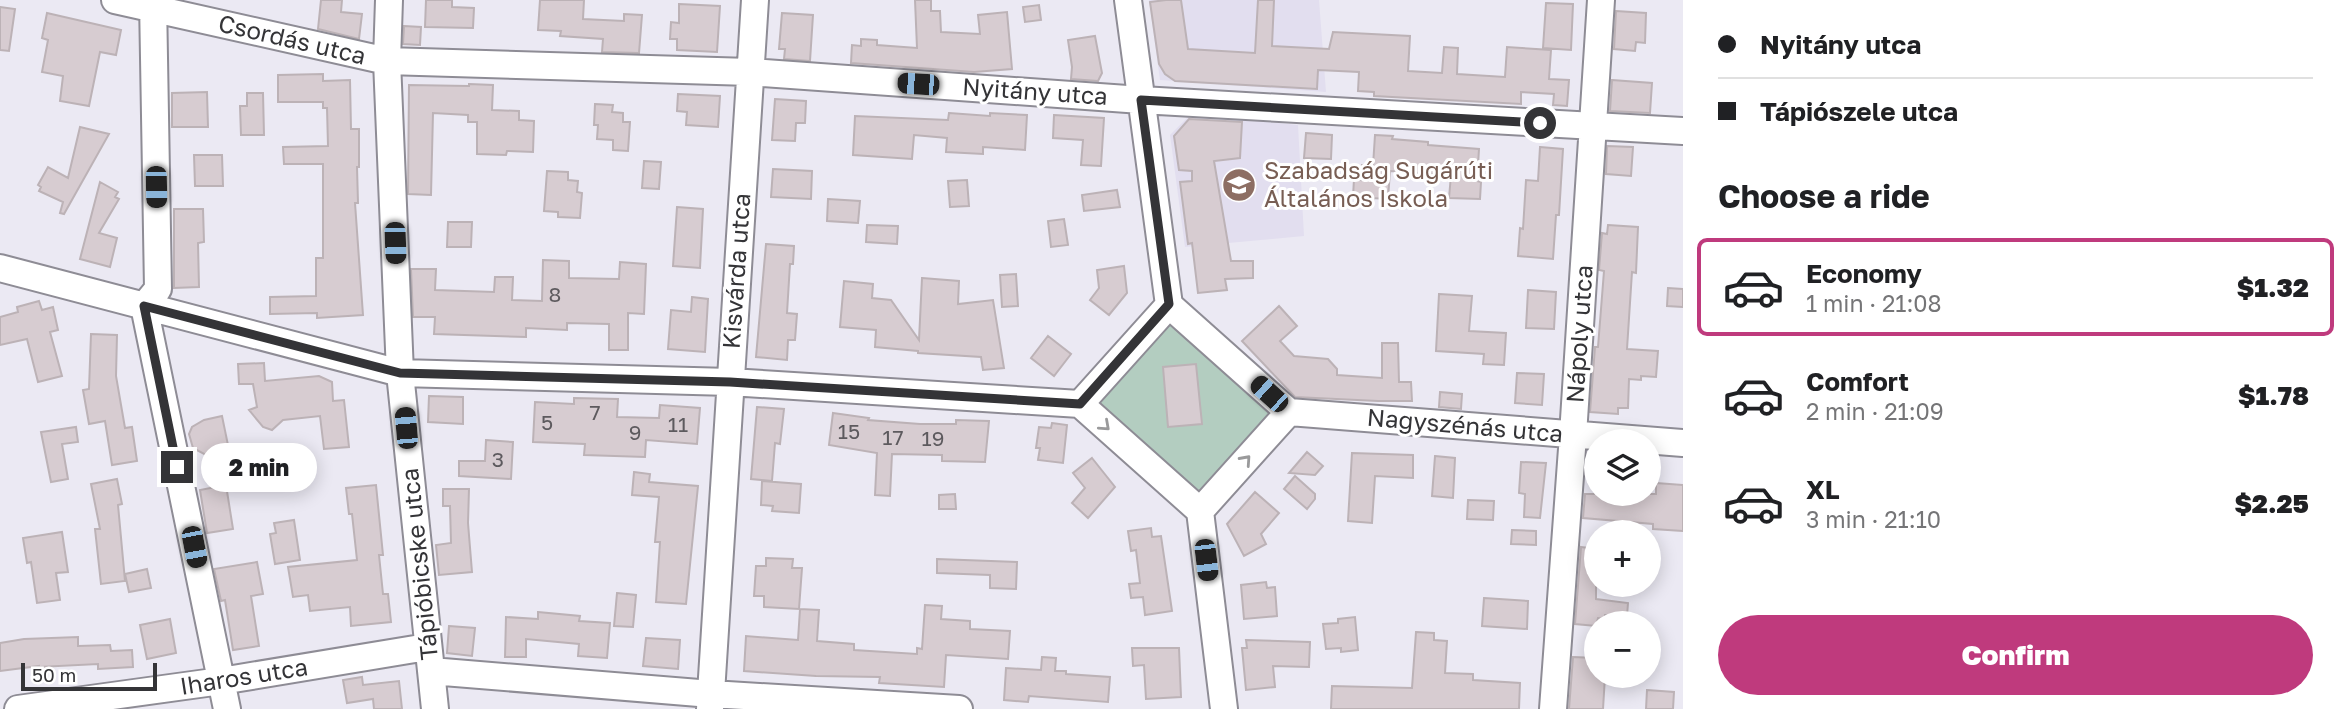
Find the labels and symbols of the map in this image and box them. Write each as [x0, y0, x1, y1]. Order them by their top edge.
street label: Csordás utca [216, 7, 369, 70]
street label: Nyitány utca [961, 71, 1109, 110]
car [897, 72, 940, 96]
route start [1524, 107, 1556, 139]
place label: Szabadság Sugárúti Általános Iskola [1264, 155, 1493, 212]
car [146, 166, 167, 208]
school or university icon: Szabadság Sugárúti Általános Iskola [1220, 166, 1258, 204]
street label: Kisvárda utca [716, 192, 755, 350]
car [384, 222, 407, 264]
street label: Nápoly utca [1559, 264, 1598, 404]
house number: 8 [549, 281, 561, 307]
car [1247, 372, 1292, 416]
house number: 7 [589, 399, 601, 425]
street label: Nagyszénás utca [1366, 401, 1564, 448]
car [394, 406, 419, 450]
house number: 5 [541, 409, 553, 435]
house number: 11 [668, 411, 688, 437]
house number: 15 [838, 418, 860, 444]
one-way arrow [1097, 418, 1110, 430]
house number: 9 [629, 419, 641, 445]
house number: 17 [882, 424, 904, 450]
house number: 19 [922, 425, 944, 451]
callout: 2 min [202, 442, 317, 491]
house number: 3 [492, 446, 504, 472]
route end [161, 451, 193, 483]
one-way arrow [1238, 455, 1250, 468]
street label: Tápióbicske utca [394, 467, 443, 661]
car [180, 524, 209, 570]
car [1194, 538, 1219, 582]
street label: Iharos utca [178, 651, 310, 700]
scale bar [21, 660, 158, 692]

